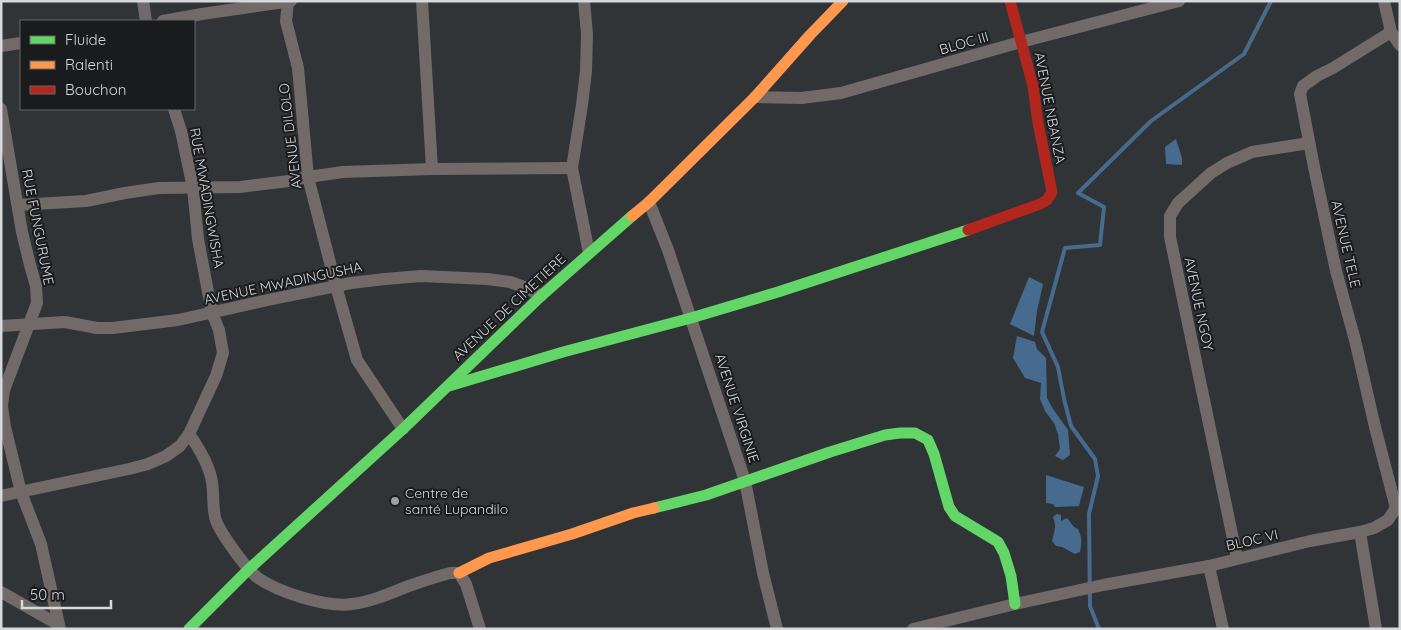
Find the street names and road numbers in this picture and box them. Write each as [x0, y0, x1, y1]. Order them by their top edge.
street label: BLOC III [937, 27, 991, 59]
street label: AVENUE NBANZA [1030, 51, 1070, 165]
street label: AVENUE DILOLO [275, 82, 305, 190]
street label: RUE MWADINGWISHA [186, 126, 228, 270]
street label: RUE FUNGURUME [18, 168, 58, 287]
street label: AVENUE TELE [1327, 199, 1365, 289]
street label: AVENUE DE CIMETIERE [449, 250, 569, 364]
street label: AVENUE NGOY [1180, 256, 1218, 353]
street label: AVENUE MWADINGUSHA [202, 257, 364, 309]
street label: AVENUE VIRGINIE [711, 351, 763, 465]
street label: BLOC VI [1224, 525, 1280, 555]

